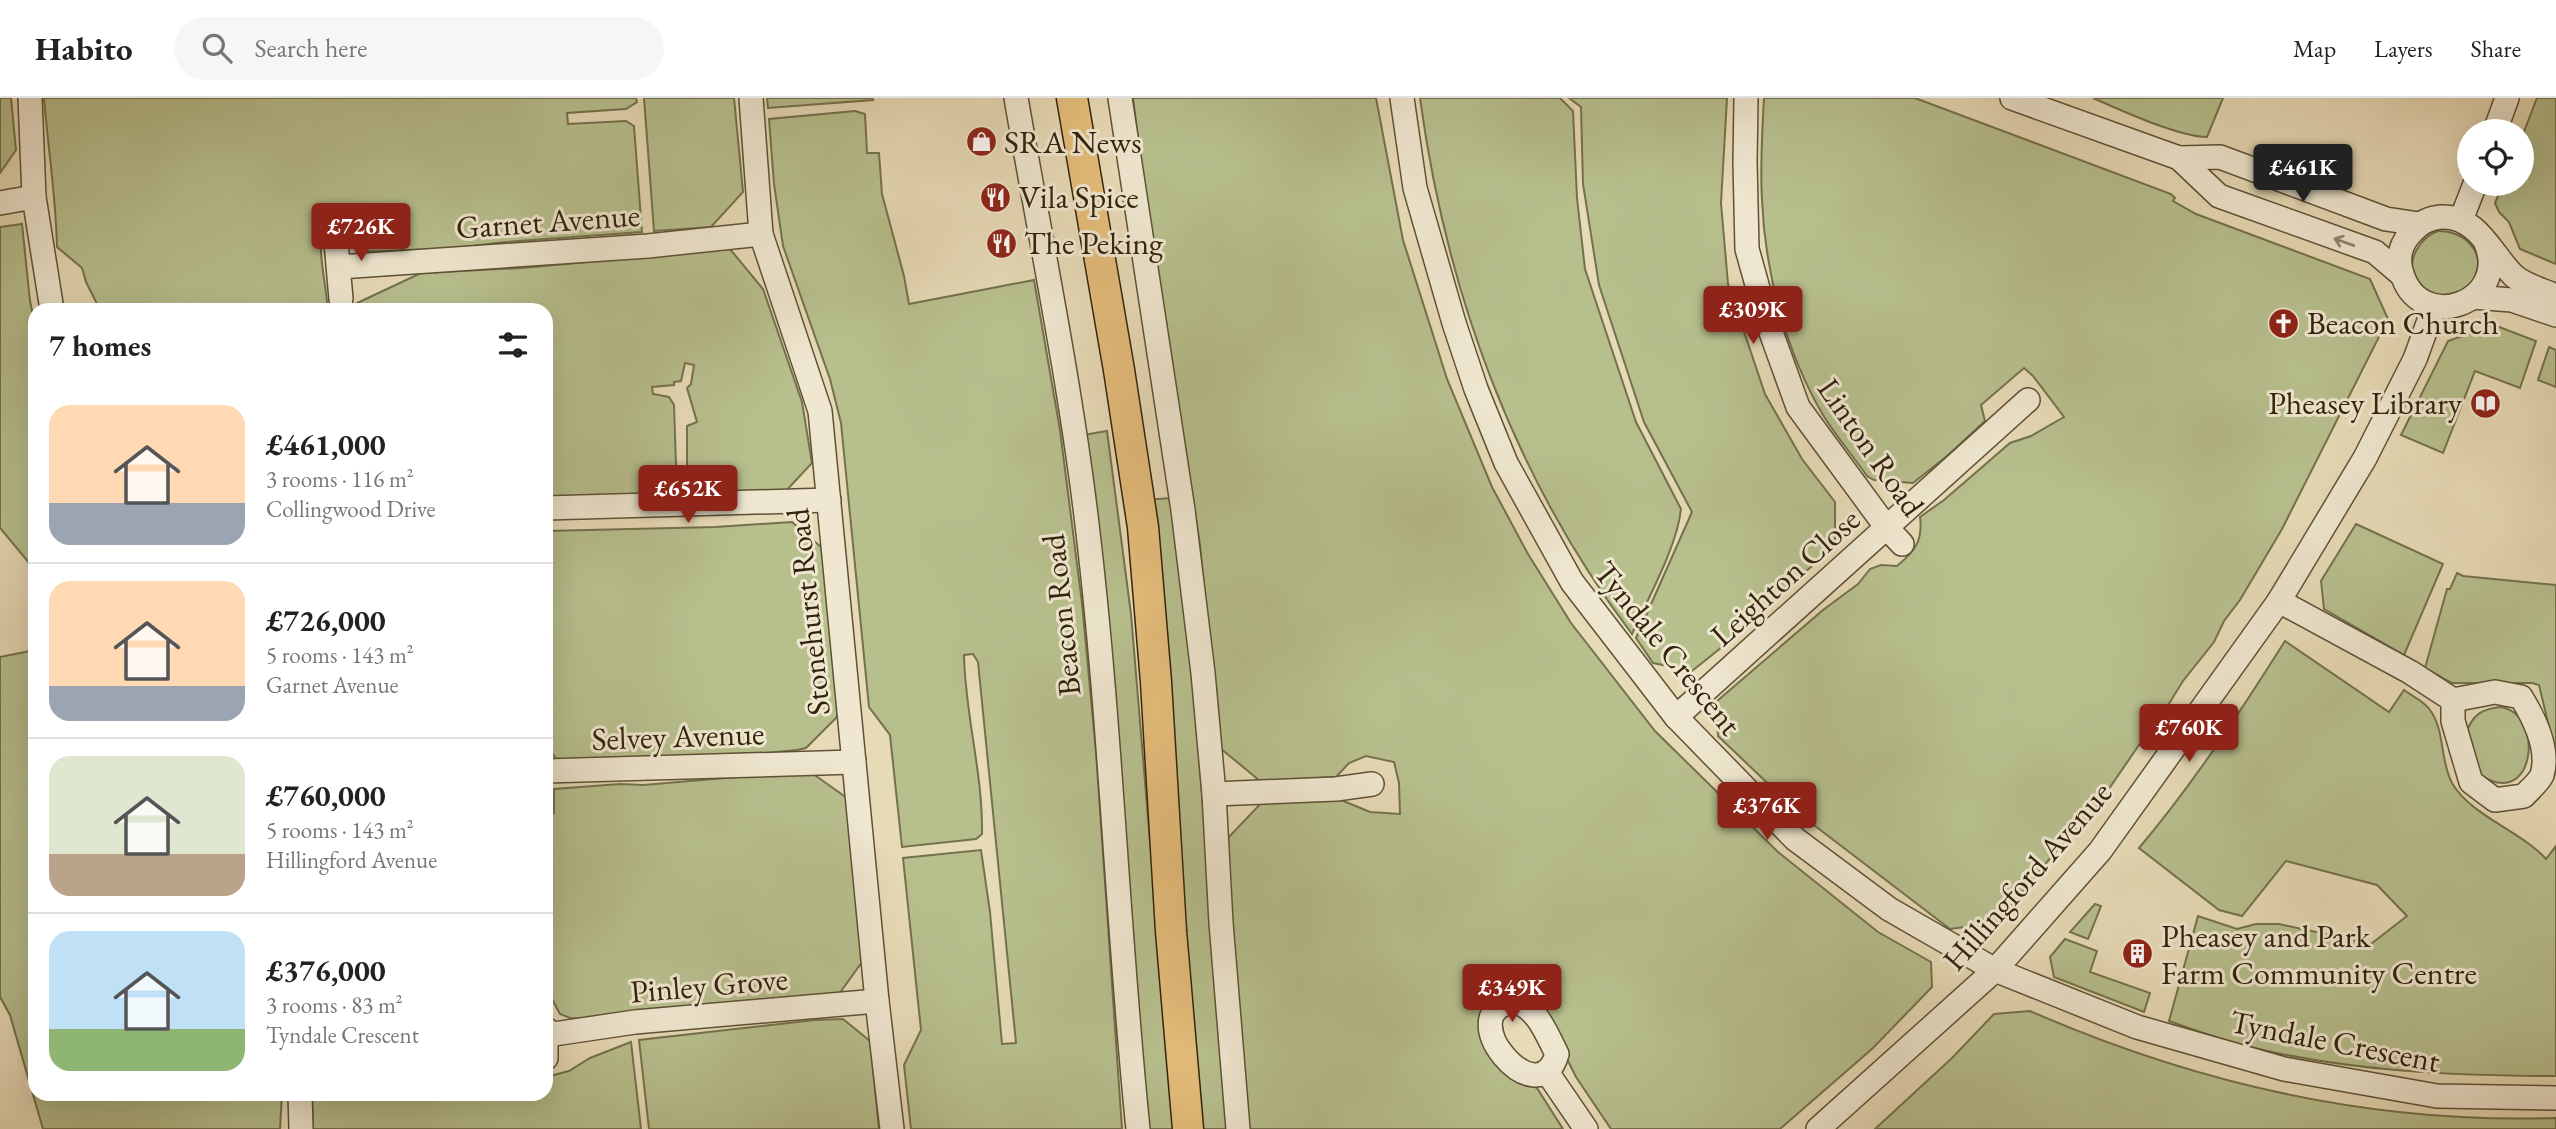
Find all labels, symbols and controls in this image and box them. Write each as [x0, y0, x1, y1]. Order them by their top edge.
search box [174, 17, 664, 80]
text: Habito [35, 27, 132, 70]
icon: search [198, 29, 236, 67]
text: Search here [254, 31, 367, 65]
text: Map [2293, 33, 2336, 64]
text: Layers [2374, 33, 2433, 64]
text: Share [2471, 33, 2521, 64]
map controls [2457, 119, 2534, 196]
button: locate [2457, 119, 2534, 196]
place label: SRA News [1004, 121, 1142, 163]
shop icon: SRA News [964, 125, 998, 159]
pin: £461K [2254, 144, 2352, 204]
text: £461K [2269, 152, 2337, 182]
place label: Vila Spice [1019, 176, 1139, 218]
restaurant icon: Vila Spice [979, 180, 1013, 214]
street label: Garnet Avenue [455, 194, 641, 248]
pin: £726K [312, 204, 410, 263]
text: £726K [327, 211, 395, 241]
place label: The Peking [1024, 222, 1164, 264]
restaurant icon: The Peking [984, 226, 1018, 260]
one-way arrow [2333, 235, 2355, 247]
pin: £309K [1704, 286, 1802, 346]
text: £309K [1719, 294, 1787, 324]
place label: Beacon Church [2307, 302, 2499, 344]
church icon: Beacon Church [2267, 306, 2301, 340]
text: 7 homes [49, 326, 151, 365]
icon: filters [494, 326, 532, 364]
street label: Linton Road [1808, 370, 1934, 525]
place label: Pheasey Library [2268, 382, 2463, 424]
library icon: Pheasey Library [2468, 386, 2502, 420]
text: £461,000 [266, 425, 386, 464]
icon: home [105, 433, 189, 517]
text: 3 rooms · 116 m² [266, 464, 414, 494]
pin: £652K [639, 466, 737, 525]
text: £652K [654, 473, 722, 503]
text: Collingwood Drive [266, 494, 436, 524]
street label: Leighton Close [1701, 499, 1869, 655]
street label: Stonehurst Road [776, 506, 840, 718]
street label: Beacon Road [1032, 531, 1090, 698]
street label: Tyndale Crescent [1585, 552, 1751, 744]
text: £726,000 [266, 601, 386, 640]
icon: home [105, 609, 189, 693]
text: 5 rooms · 143 m² [266, 640, 414, 670]
text: Garnet Avenue [266, 670, 399, 700]
pin: £760K [2140, 704, 2238, 764]
street label: Selvey Avenue [591, 712, 765, 760]
text: £760K [2155, 712, 2223, 742]
street label: Hillingford Avenue [1933, 772, 2121, 980]
text: £760,000 [266, 776, 386, 815]
pin: £376K [1718, 782, 1816, 842]
icon: home [105, 784, 189, 868]
text: £376K [1733, 790, 1801, 820]
text: 5 rooms · 143 m² [266, 815, 414, 845]
text: Hillingford Avenue [266, 845, 437, 875]
place label: Pheasey and Park Farm Community Centre [2161, 915, 2477, 994]
building icon: Pheasey and Park Farm Community Centre [2121, 937, 2155, 971]
text: £376,000 [266, 951, 386, 990]
street label: Pinley Grove [628, 957, 790, 1013]
icon: home [105, 959, 189, 1043]
pin: £349K [1463, 964, 1561, 1024]
text: £349K [1478, 972, 1546, 1002]
text: 3 rooms · 83 m² [266, 990, 403, 1020]
street label: Tyndale Crescent [2227, 1000, 2443, 1082]
text: Tyndale Crescent [266, 1020, 419, 1050]

